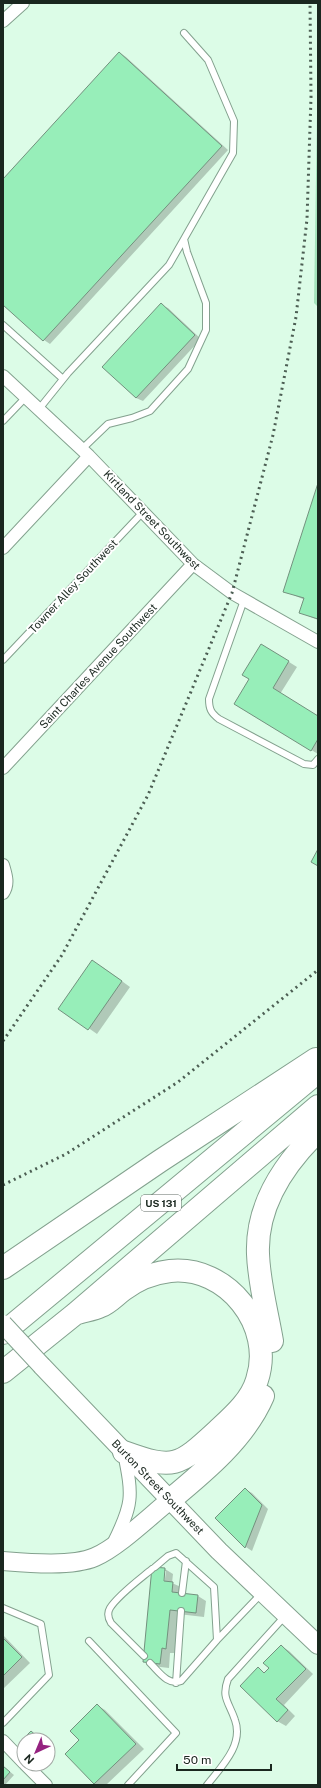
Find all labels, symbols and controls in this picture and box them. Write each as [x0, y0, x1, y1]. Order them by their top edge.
street label: Kirtland Street Southwest [101, 468, 203, 572]
street label: Towner Alley Southwest [26, 537, 120, 635]
street label: Saint Charles Avenue Southwest [37, 601, 159, 731]
road number: US 131 [141, 1195, 181, 1211]
street label: Burton Street Southwest [110, 1437, 206, 1537]
north arrow [16, 1732, 56, 1772]
scale bar [177, 1746, 271, 1772]
text: N [22, 1752, 36, 1766]
text: 50 m [183, 1753, 211, 1767]

